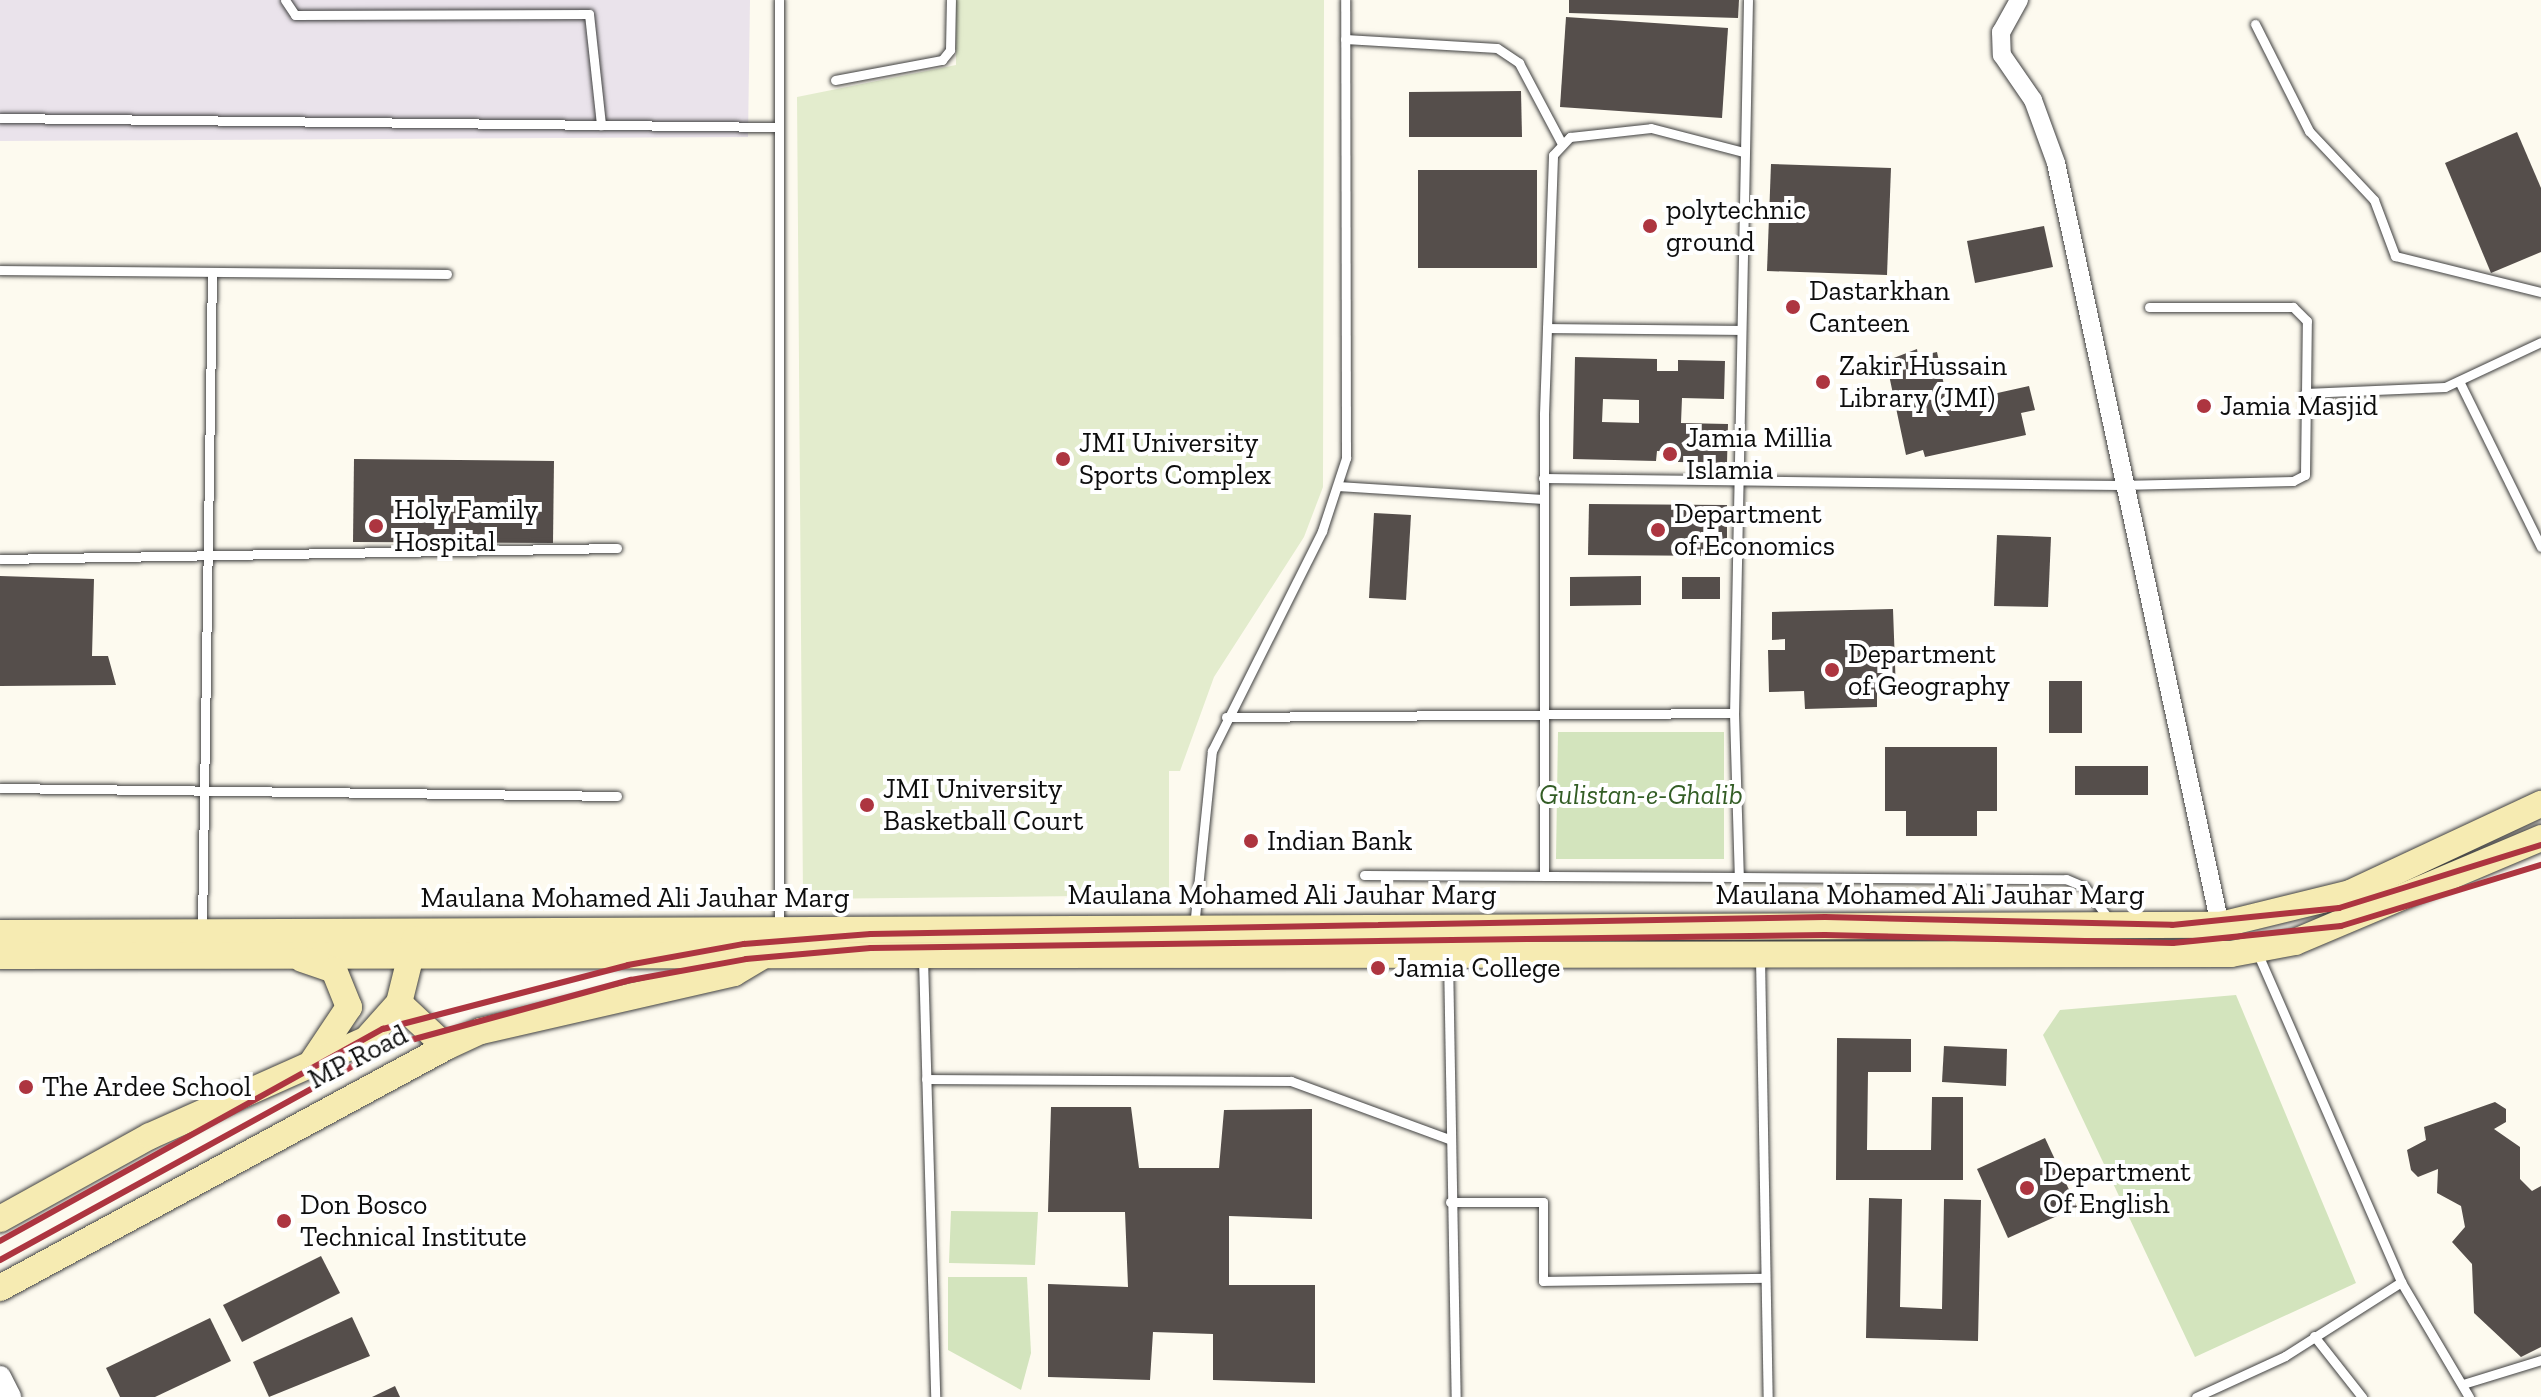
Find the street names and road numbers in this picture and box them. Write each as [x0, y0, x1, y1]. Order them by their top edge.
street label: Maulana Mohamed Ali Jauhar Marg [1067, 878, 1497, 912]
street label: Maulana Mohamed Ali Jauhar Marg [1715, 878, 2145, 912]
street label: Maulana Mohamed Ali Jauhar Marg [420, 881, 850, 915]
street label: MP Road [303, 1018, 413, 1096]

